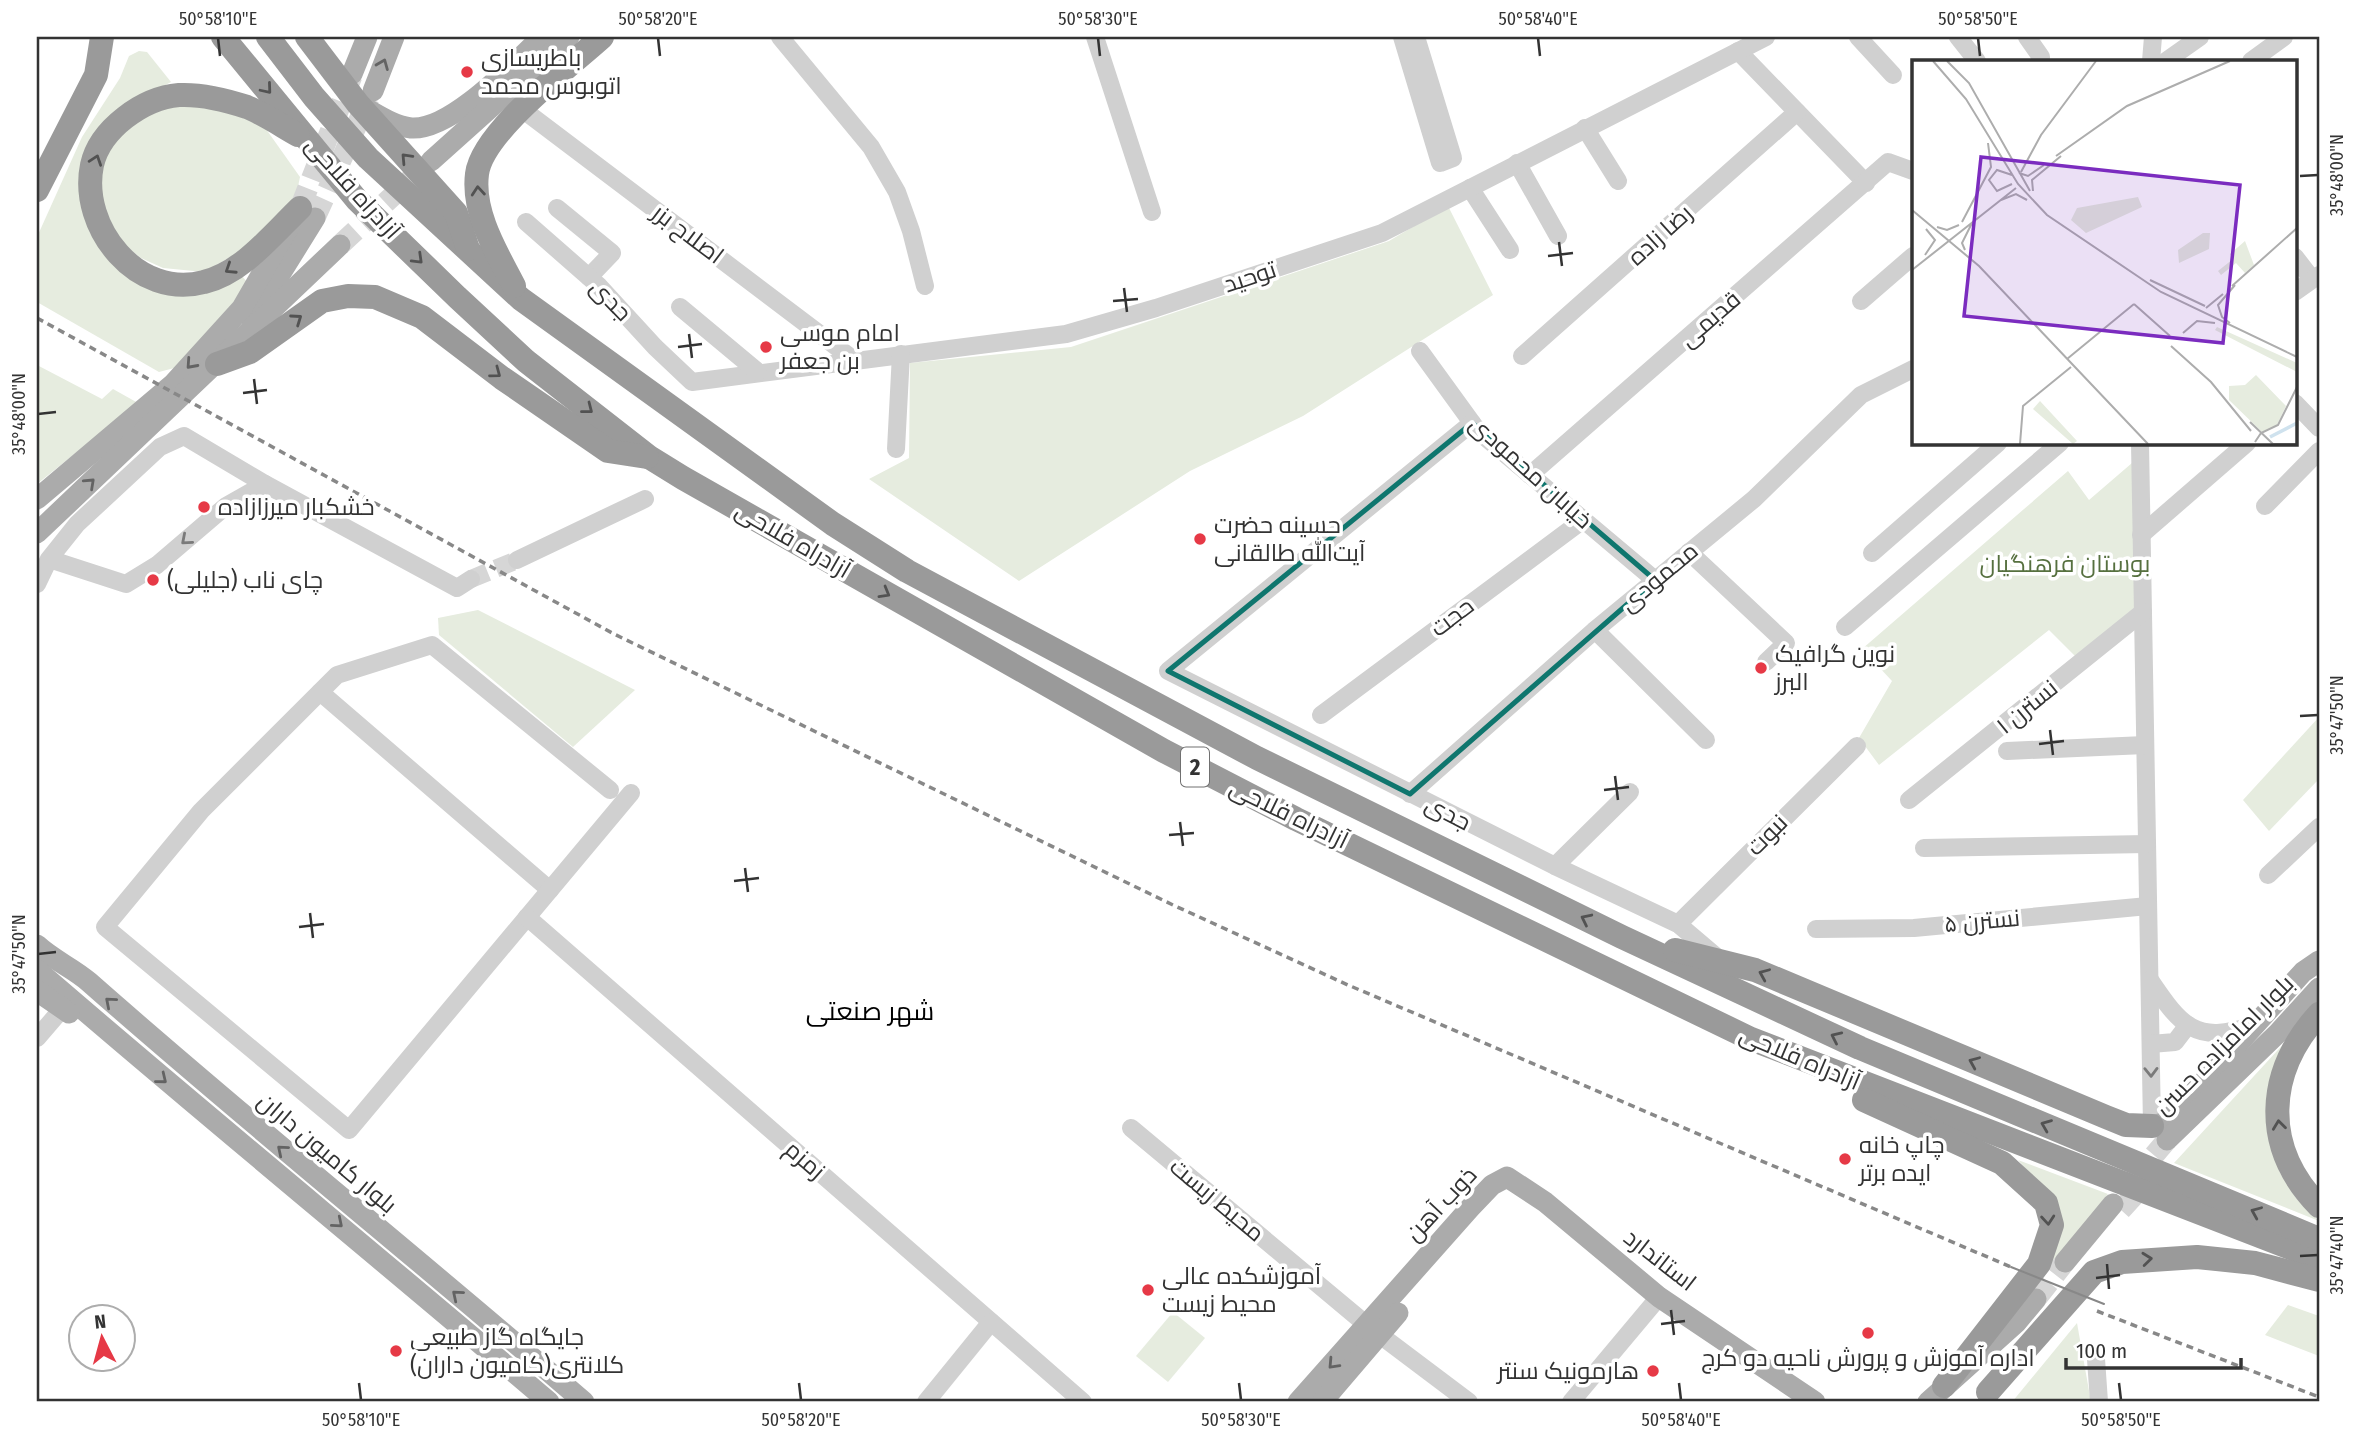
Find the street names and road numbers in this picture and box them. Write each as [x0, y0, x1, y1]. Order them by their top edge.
street label: آزادراه فلاحی [300, 131, 407, 245]
street label: اصلاح بزر [644, 197, 729, 271]
street label: رضا زاده [1622, 199, 1698, 271]
street label: توحید [1220, 255, 1280, 299]
street label: جدی [584, 273, 638, 327]
street label: قدیمی [1674, 285, 1746, 353]
street label: خیابان محمودی [1464, 410, 1598, 534]
street label: آزادراه فلاحی [730, 496, 856, 585]
street label: محمودی [1614, 536, 1704, 618]
street label: حجت [1425, 592, 1479, 642]
street label: نسترن ۱ [1991, 674, 2063, 740]
road number: 2 [1181, 748, 1209, 786]
street label: آزادراه فلاحی [1225, 773, 1353, 855]
street label: جدی [1420, 790, 1476, 836]
street label: نبوت [1741, 809, 1793, 861]
street label: نسترن ۵ [1943, 904, 2021, 938]
street label: بلوار امامزاده حسن [2148, 969, 2300, 1121]
street label: آزادراه فلاحی [1735, 1020, 1865, 1096]
street label: بلوار کامیون داران [252, 1087, 402, 1219]
street label: زمزم [778, 1135, 831, 1186]
street label: محیط زیست [1164, 1152, 1270, 1248]
street label: ذوب آهن [1400, 1161, 1482, 1247]
street label: استاندارد [1618, 1223, 1702, 1297]

